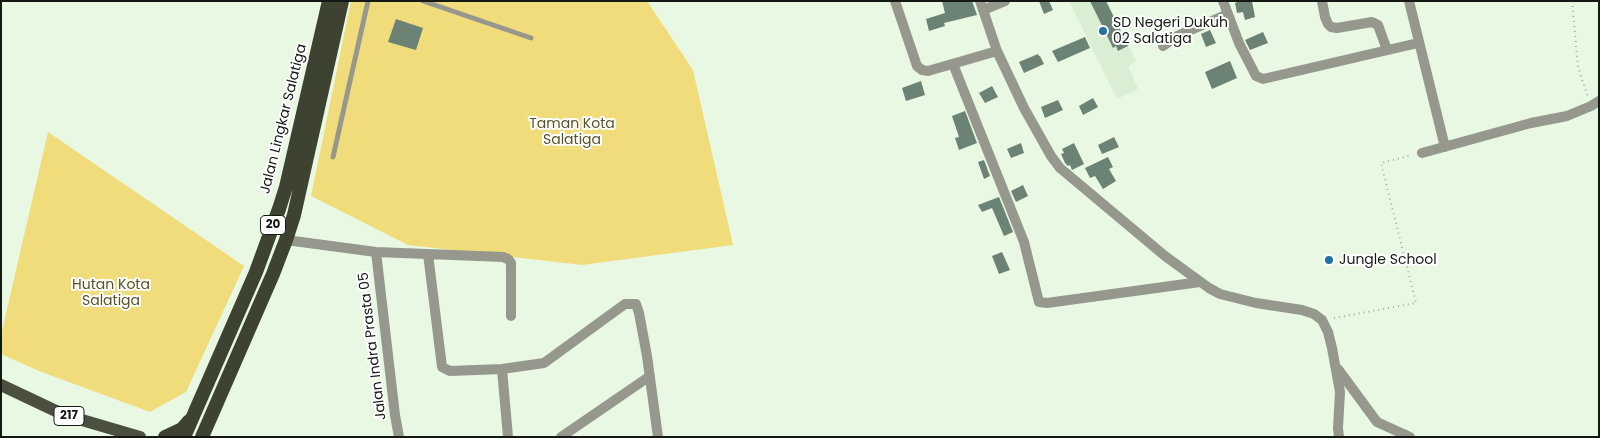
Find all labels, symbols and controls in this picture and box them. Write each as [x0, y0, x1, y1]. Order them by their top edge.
place label: SD Negeri Dukuh 02 Salatiga [1113, 15, 1228, 48]
marker: SD Negeri Dukuh 02 Salatiga [1097, 25, 1109, 37]
street label: Jalan Lingkar Salatiga [257, 42, 311, 196]
park label: Taman Kota Salatiga [529, 116, 615, 148]
road number: 20 [260, 216, 286, 234]
place label: Jungle School [1339, 252, 1437, 268]
marker: Jungle School [1323, 254, 1335, 266]
street label: Jalan Indra Prasta 05 [356, 271, 390, 421]
park label: Hutan Kota Salatiga [72, 277, 150, 310]
road number: 217 [54, 406, 84, 426]

